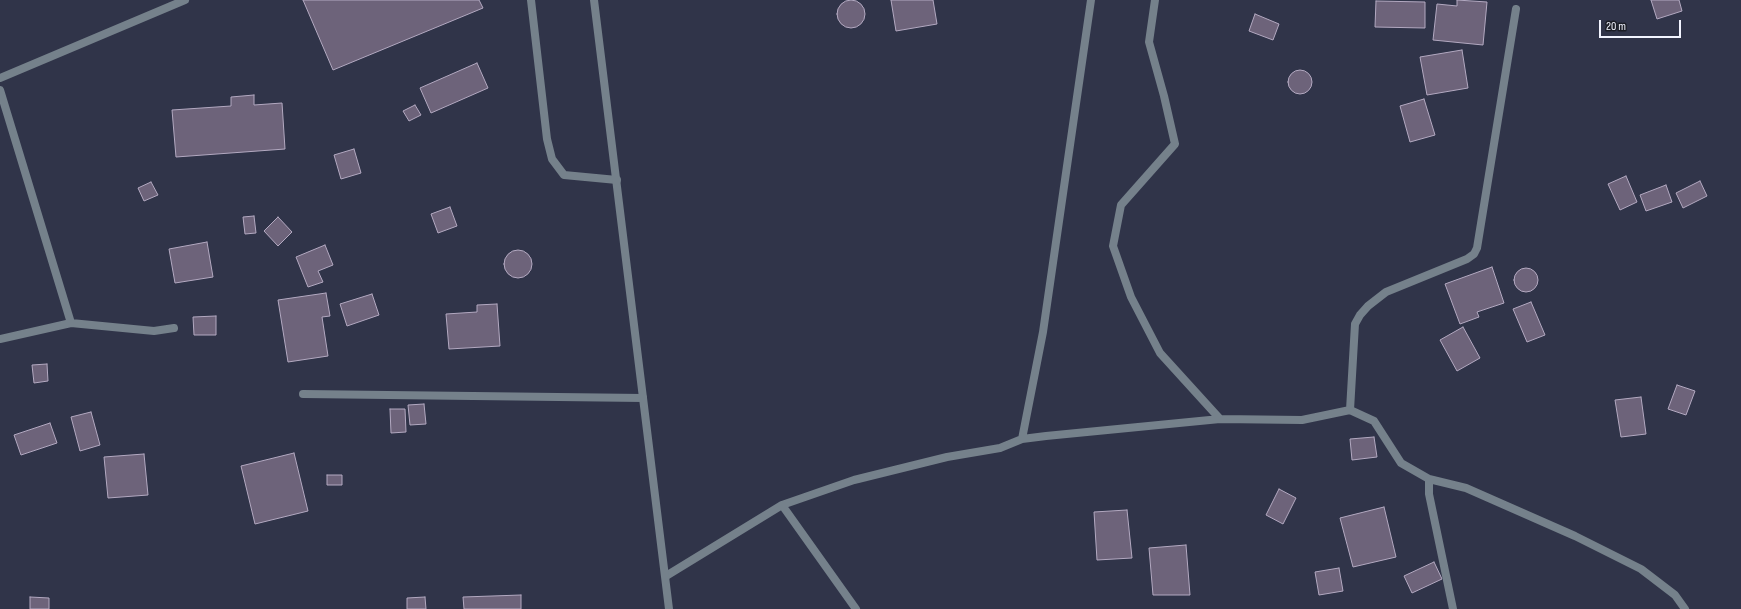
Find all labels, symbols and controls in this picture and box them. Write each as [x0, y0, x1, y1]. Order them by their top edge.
scale bar [1601, 12, 1683, 38]
text: 20 m [1606, 19, 1626, 34]

